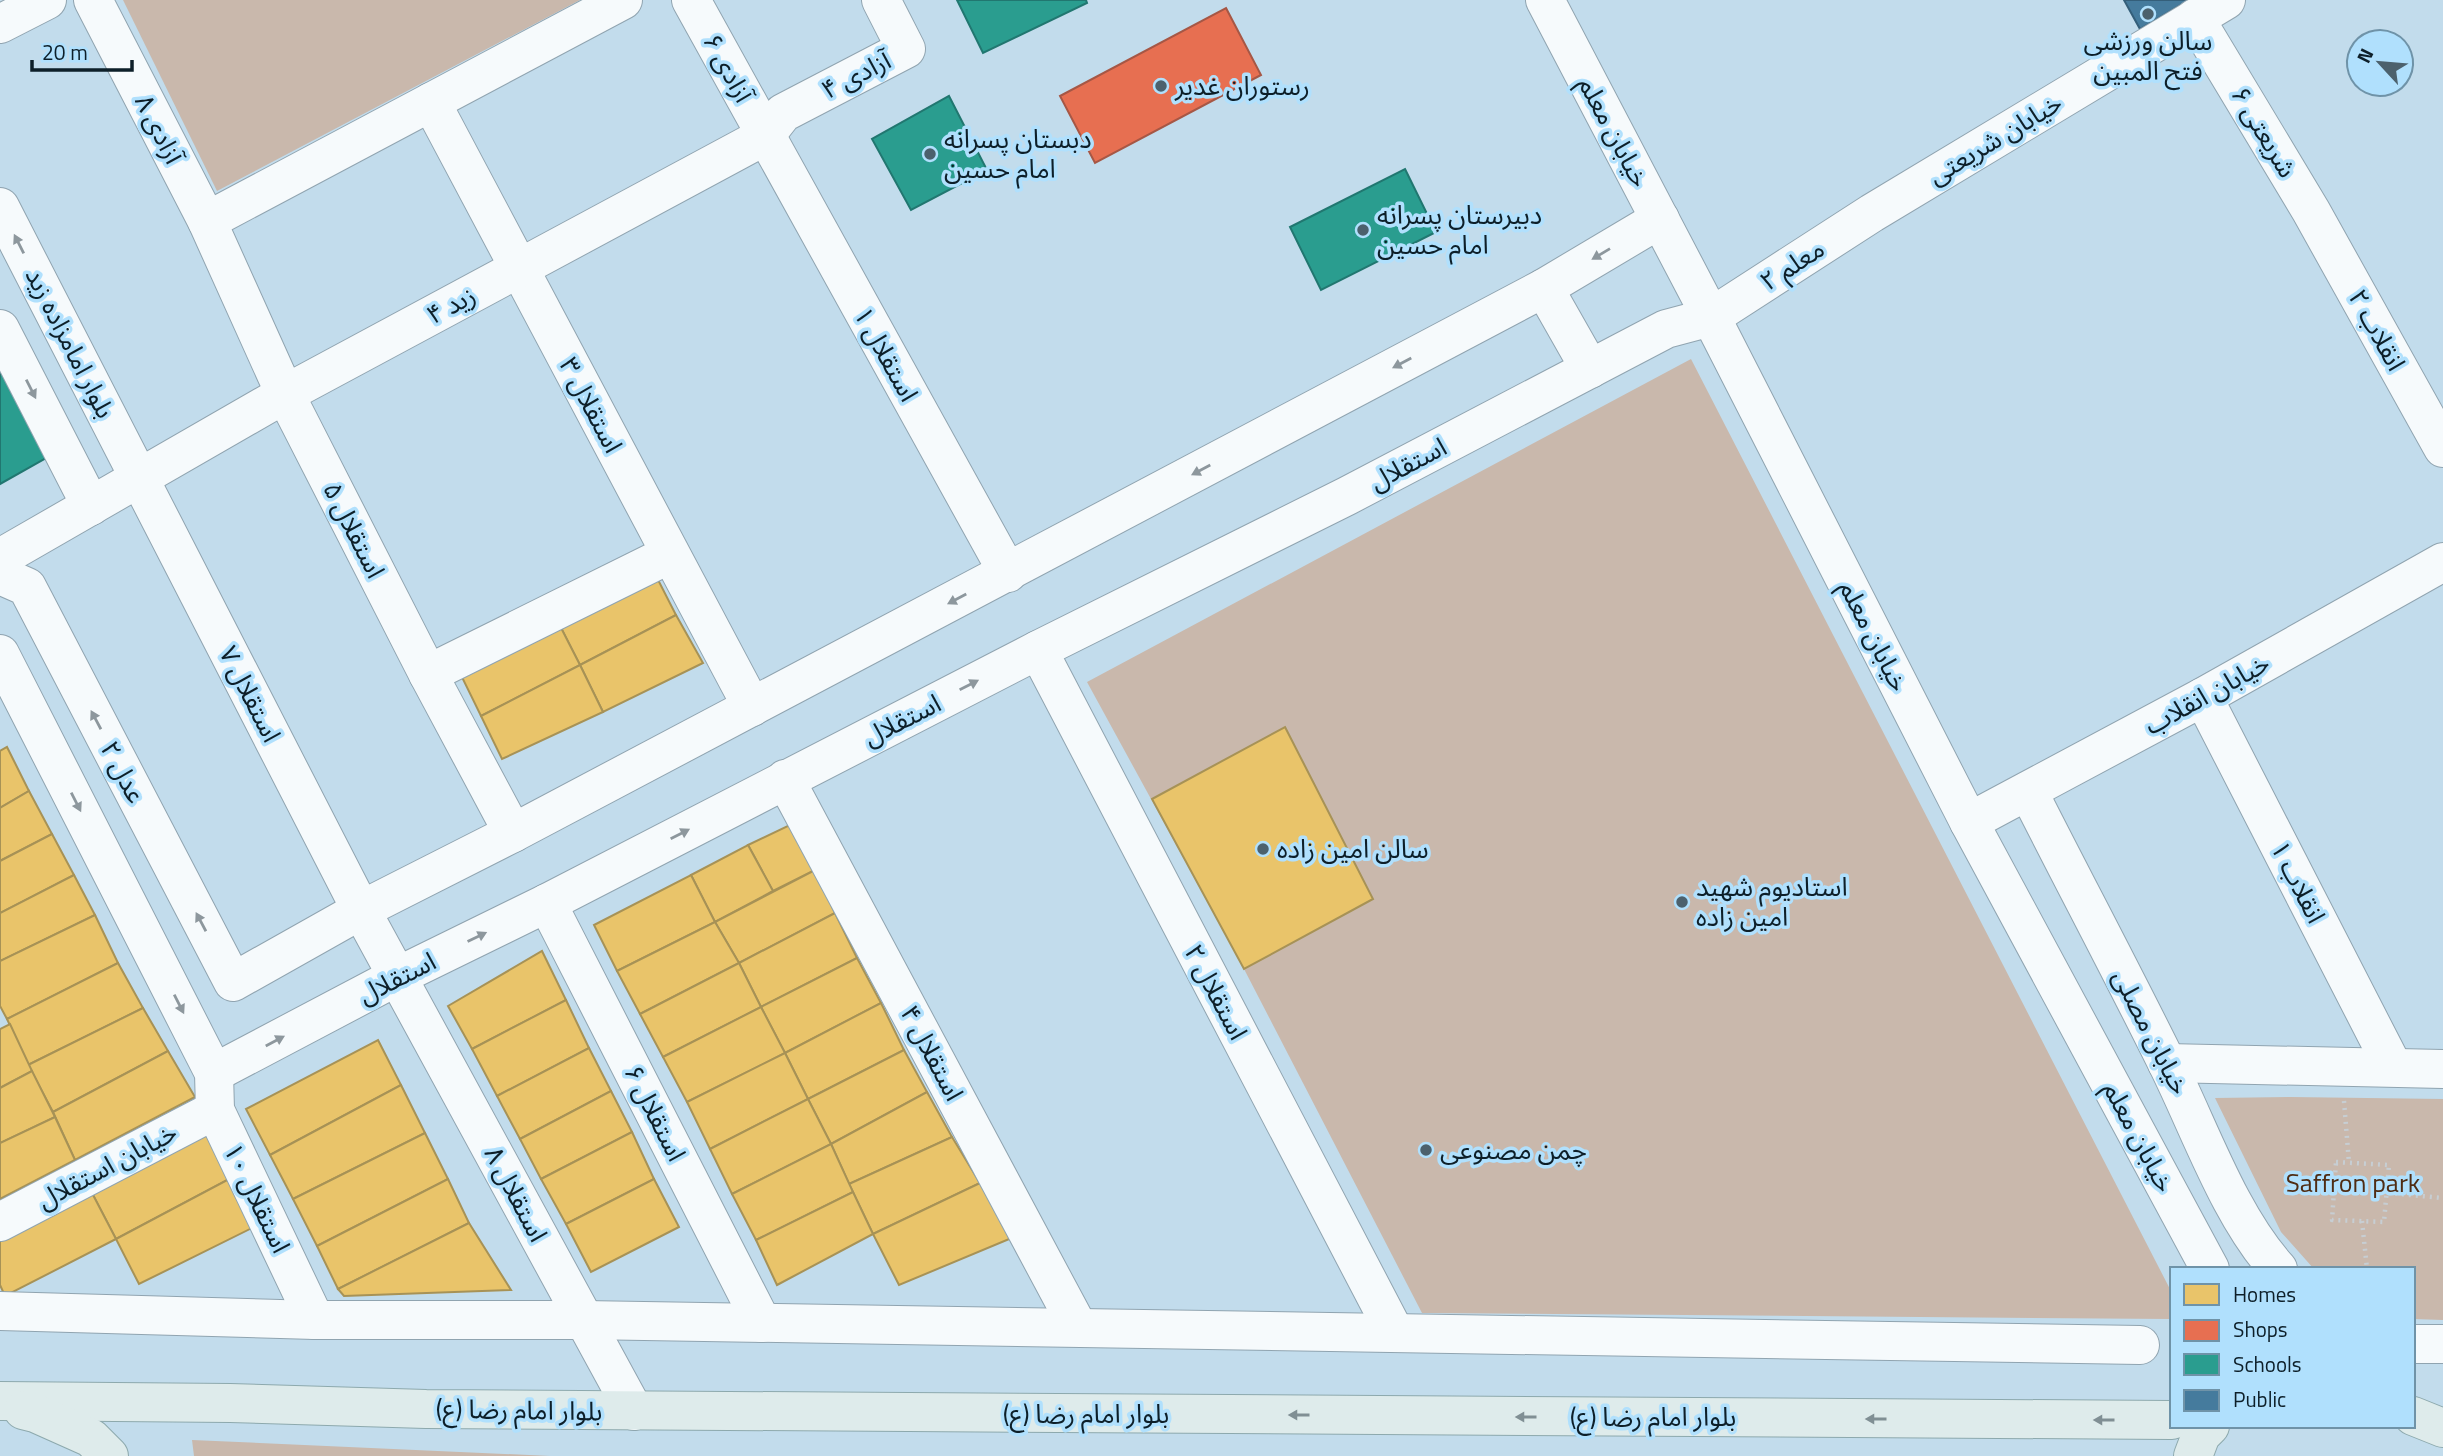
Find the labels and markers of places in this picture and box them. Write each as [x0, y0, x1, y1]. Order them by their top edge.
marker: سالن ورزشی فتح المبین [2140, 6, 2156, 22]
place label: سالن ورزشی فتح المبین [2084, 21, 2212, 91]
place label: رستوران غدیر [1174, 66, 1310, 105]
marker: رستوران غدیر [1153, 78, 1169, 94]
place label: دبستان پسرانه امام حسین [944, 119, 1092, 189]
marker: دبستان پسرانه امام حسین [922, 146, 938, 162]
place label: دبیرستان پسرانه امام حسین [1377, 195, 1542, 265]
marker: دبیرستان پسرانه امام حسین [1355, 222, 1371, 238]
place label: سالن امین زاده [1277, 829, 1429, 868]
marker: سالن امین زاده [1255, 841, 1271, 857]
place label: استادیوم شهید امین زاده [1696, 867, 1848, 936]
marker: استادیوم شهید امین زاده [1674, 894, 1690, 910]
place label: چمن مصنوعی [1440, 1130, 1587, 1169]
marker: چمن مصنوعی [1418, 1142, 1434, 1158]

